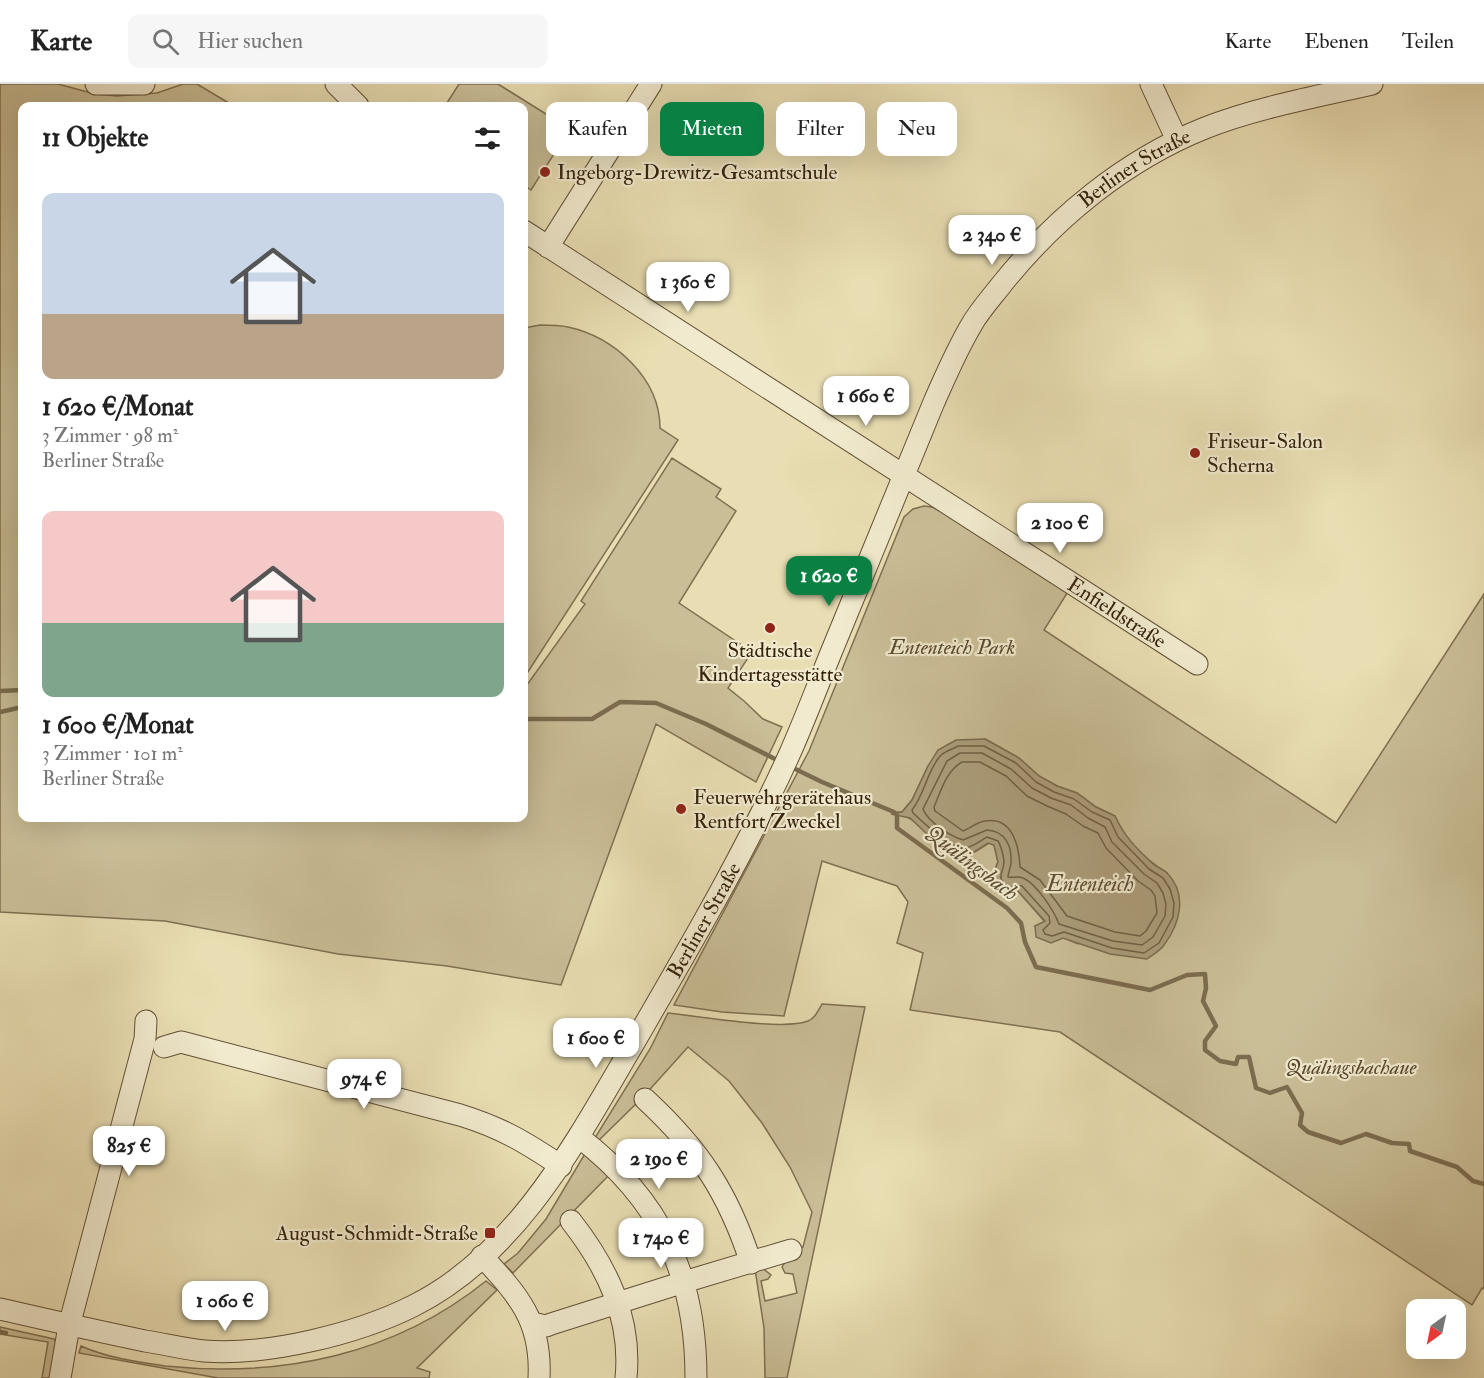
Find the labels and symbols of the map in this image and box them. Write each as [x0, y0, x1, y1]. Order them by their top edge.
street label: Berliner Straße [1073, 122, 1195, 214]
place label: Ingeborg-Drewitz-Gesamtschule [557, 159, 838, 186]
marker: Ingeborg-Drewitz-Gesamtschule [538, 165, 552, 179]
pin: 2 340 € [937, 215, 1047, 266]
pin: 1 360 € [633, 262, 743, 313]
pin: 1 660 € [811, 376, 921, 427]
place label: Friseur-Salon Scherna [1207, 428, 1323, 479]
marker: Friseur-Salon Scherna [1188, 446, 1202, 460]
pin: 2 100 € [1005, 503, 1115, 554]
pin: 1 620 € [774, 556, 884, 607]
street label: Enfieldstraße [1062, 571, 1172, 654]
marker: Städtische Kindertagesstätte [763, 621, 777, 635]
park label: Ententeich Park [887, 634, 1015, 661]
place label: Städtische Kindertagesstätte [698, 637, 843, 688]
place label: Feuerwehrgerätehaus Rentfort/Zweckel [693, 784, 871, 835]
marker: Feuerwehrgerätehaus Rentfort/Zweckel [674, 802, 688, 816]
water label: Quälingsbach [920, 819, 1024, 907]
street label: Berliner Straße [661, 858, 747, 983]
water label: Ententeich [1044, 870, 1134, 898]
pin: 1 600 € [541, 1018, 651, 1069]
park label: Quälingsbachaue [1285, 1054, 1418, 1081]
pin: 974 € [322, 1059, 406, 1110]
pin: 825 € [87, 1126, 171, 1177]
pin: 2 190 € [604, 1139, 714, 1190]
pin: 1 740 € [606, 1218, 716, 1269]
place label: August-Schmidt-Straße [275, 1220, 478, 1247]
marker: August-Schmidt-Straße [483, 1226, 497, 1240]
pin: 1 060 € [170, 1281, 280, 1332]
north arrow [1406, 1299, 1466, 1359]

